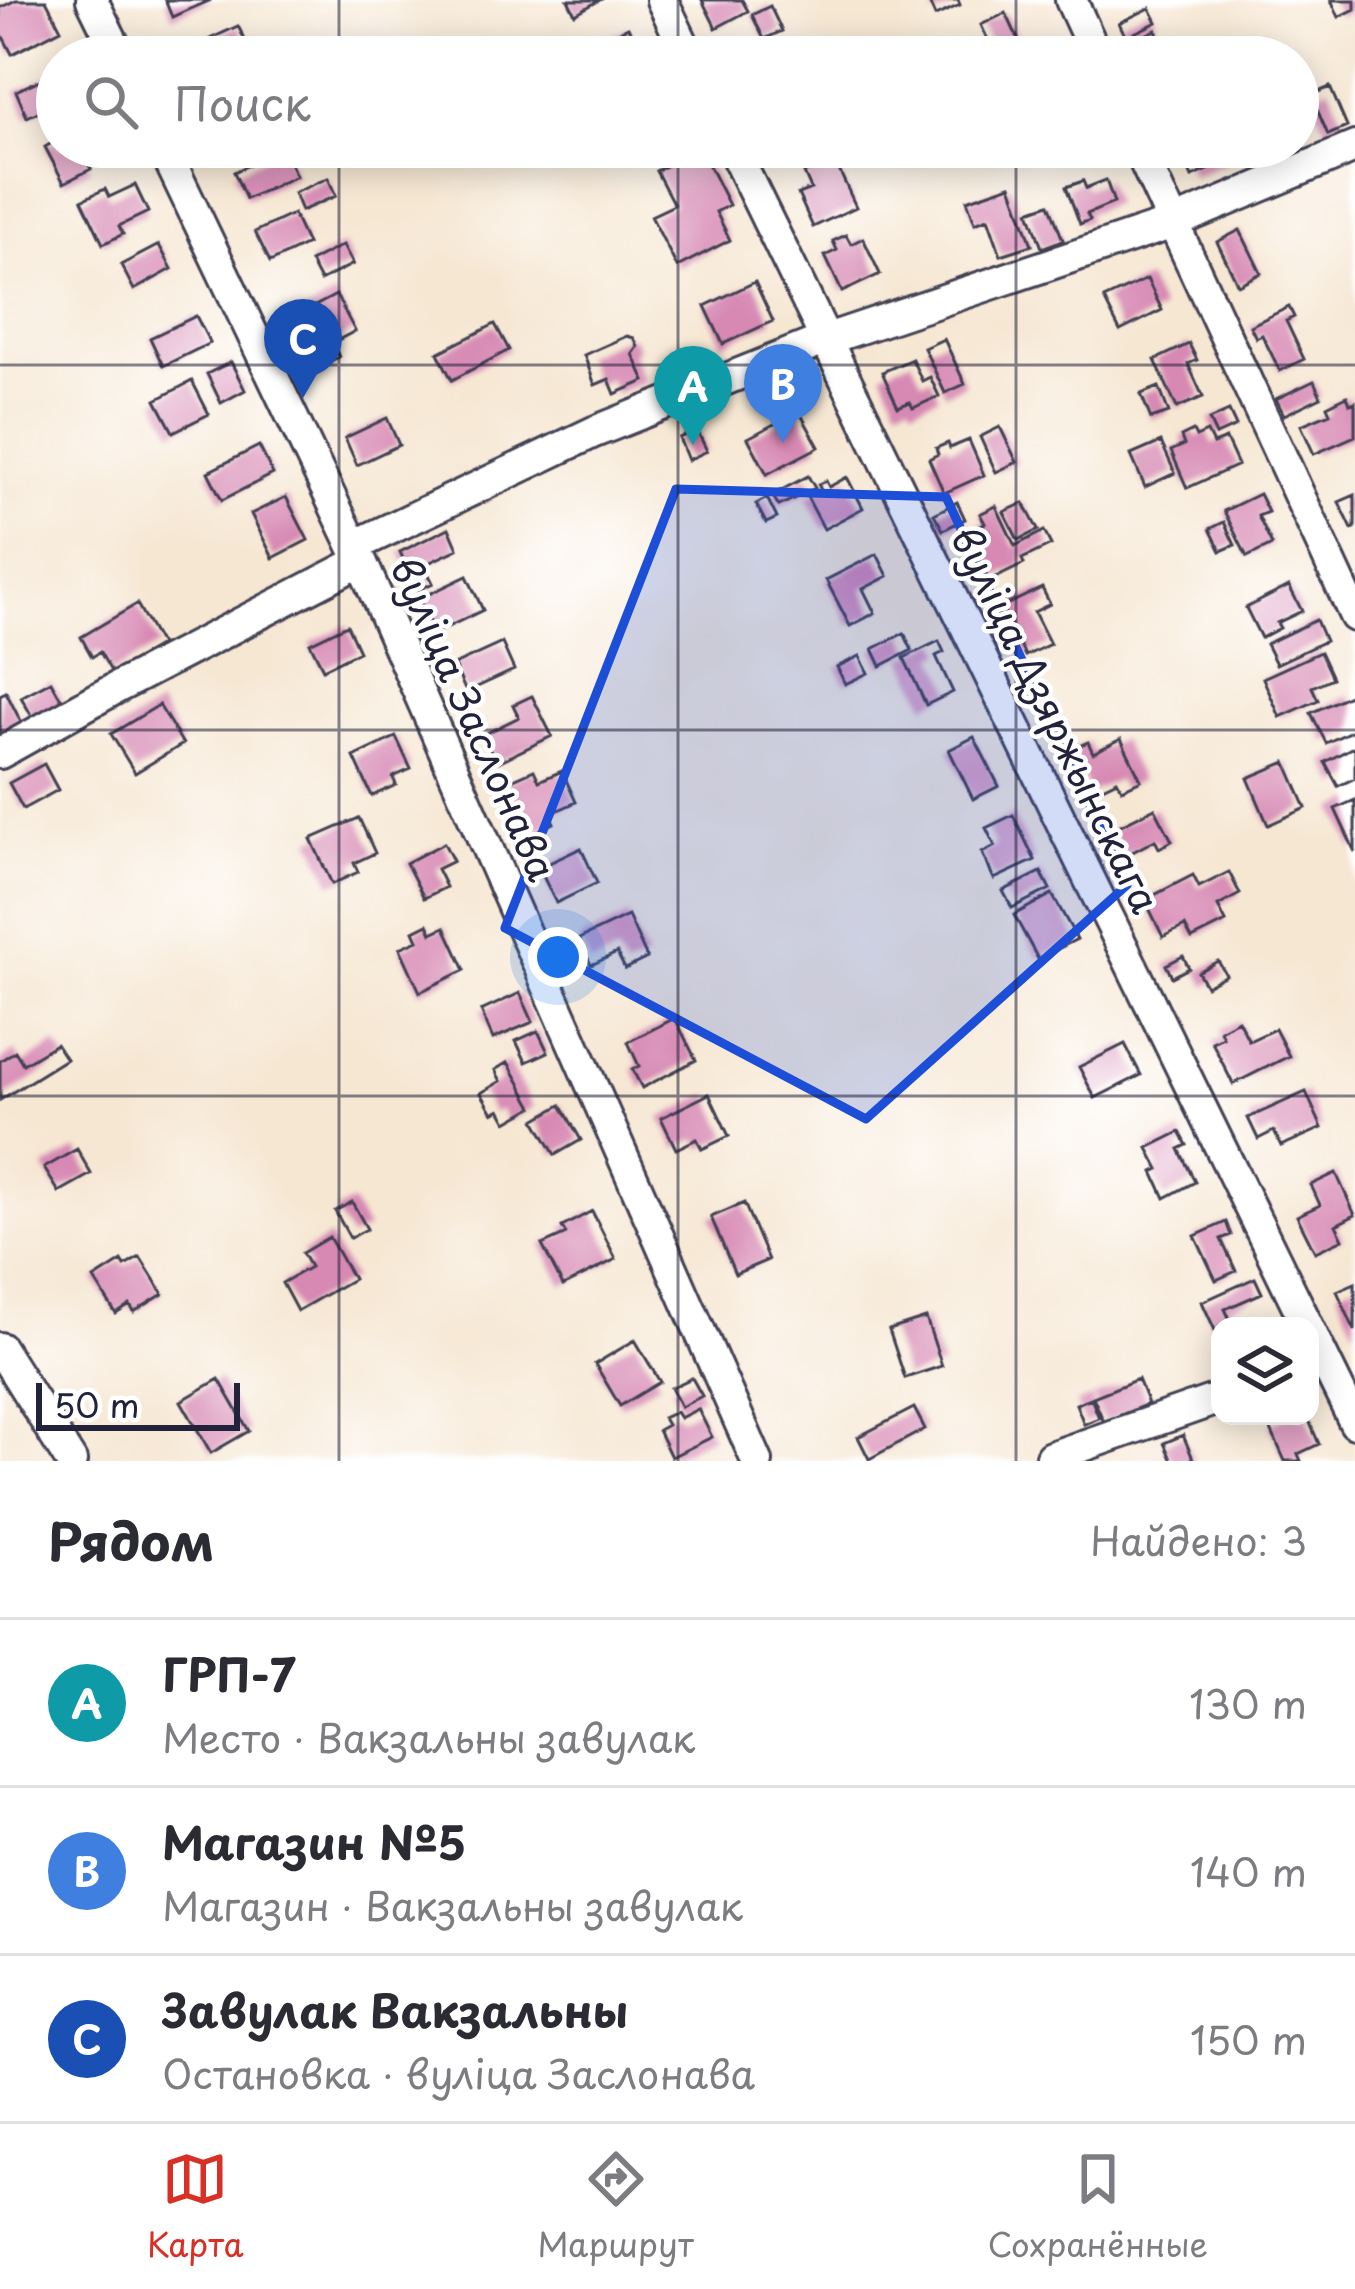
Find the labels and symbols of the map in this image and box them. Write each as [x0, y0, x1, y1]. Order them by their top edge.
pin: C [264, 299, 342, 398]
pin: B [744, 344, 822, 443]
pin: A [654, 346, 732, 445]
street label: вуліца Дзяржынскага [938, 516, 1177, 923]
street label: вуліца Заслонава [377, 546, 573, 890]
your location [528, 927, 588, 987]
scale bar [36, 1377, 240, 1430]

